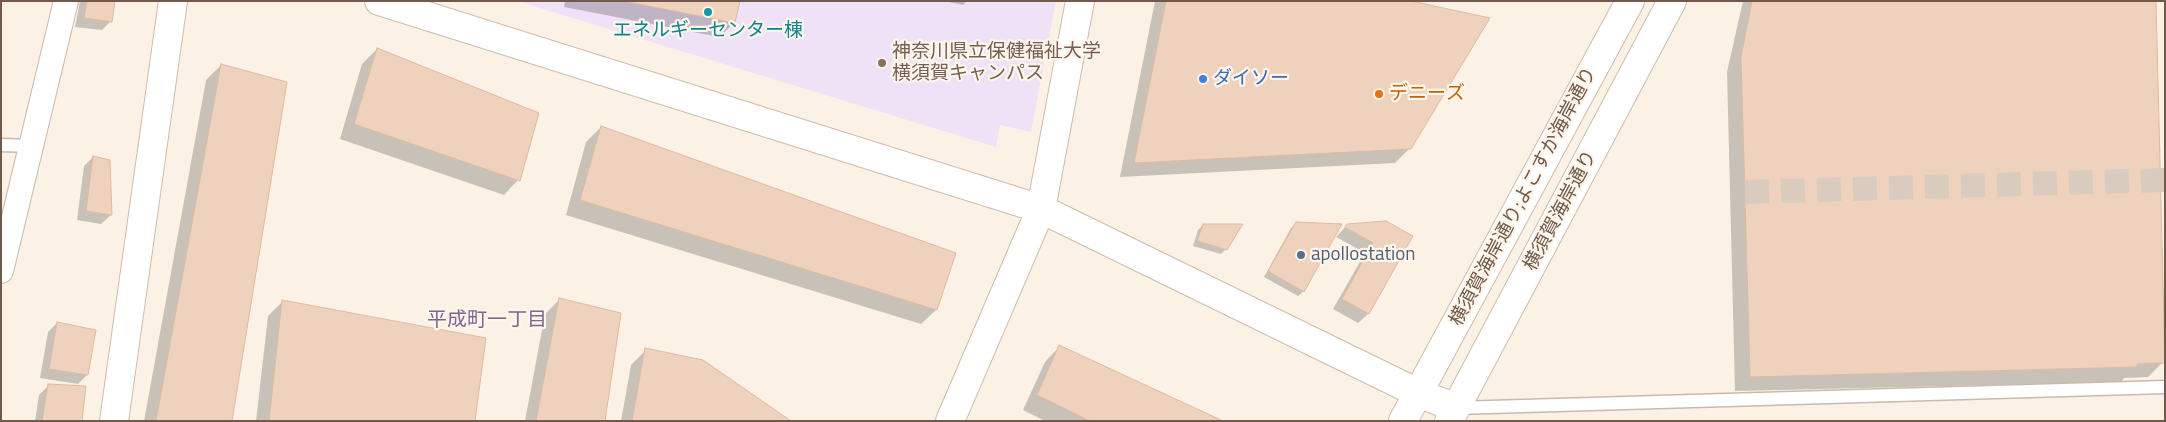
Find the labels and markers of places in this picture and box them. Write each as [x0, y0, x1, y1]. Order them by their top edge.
marker: エネルギーセンター棟 [702, 6, 714, 18]
place label: エネルギーセンター棟 [613, 20, 803, 42]
place label: 神奈川県立保健福祉大学 横須賀キャンパス [892, 41, 1101, 85]
marker: 神奈川県立保健福祉大学 横須賀キャンパス [876, 57, 888, 69]
place label: ダイソー [1213, 68, 1289, 90]
marker: ダイソー [1197, 73, 1209, 85]
place label: デニーズ [1389, 83, 1465, 105]
marker: デニーズ [1373, 88, 1385, 100]
place label: apollostation [1311, 244, 1415, 266]
marker: apollostation [1295, 249, 1307, 261]

